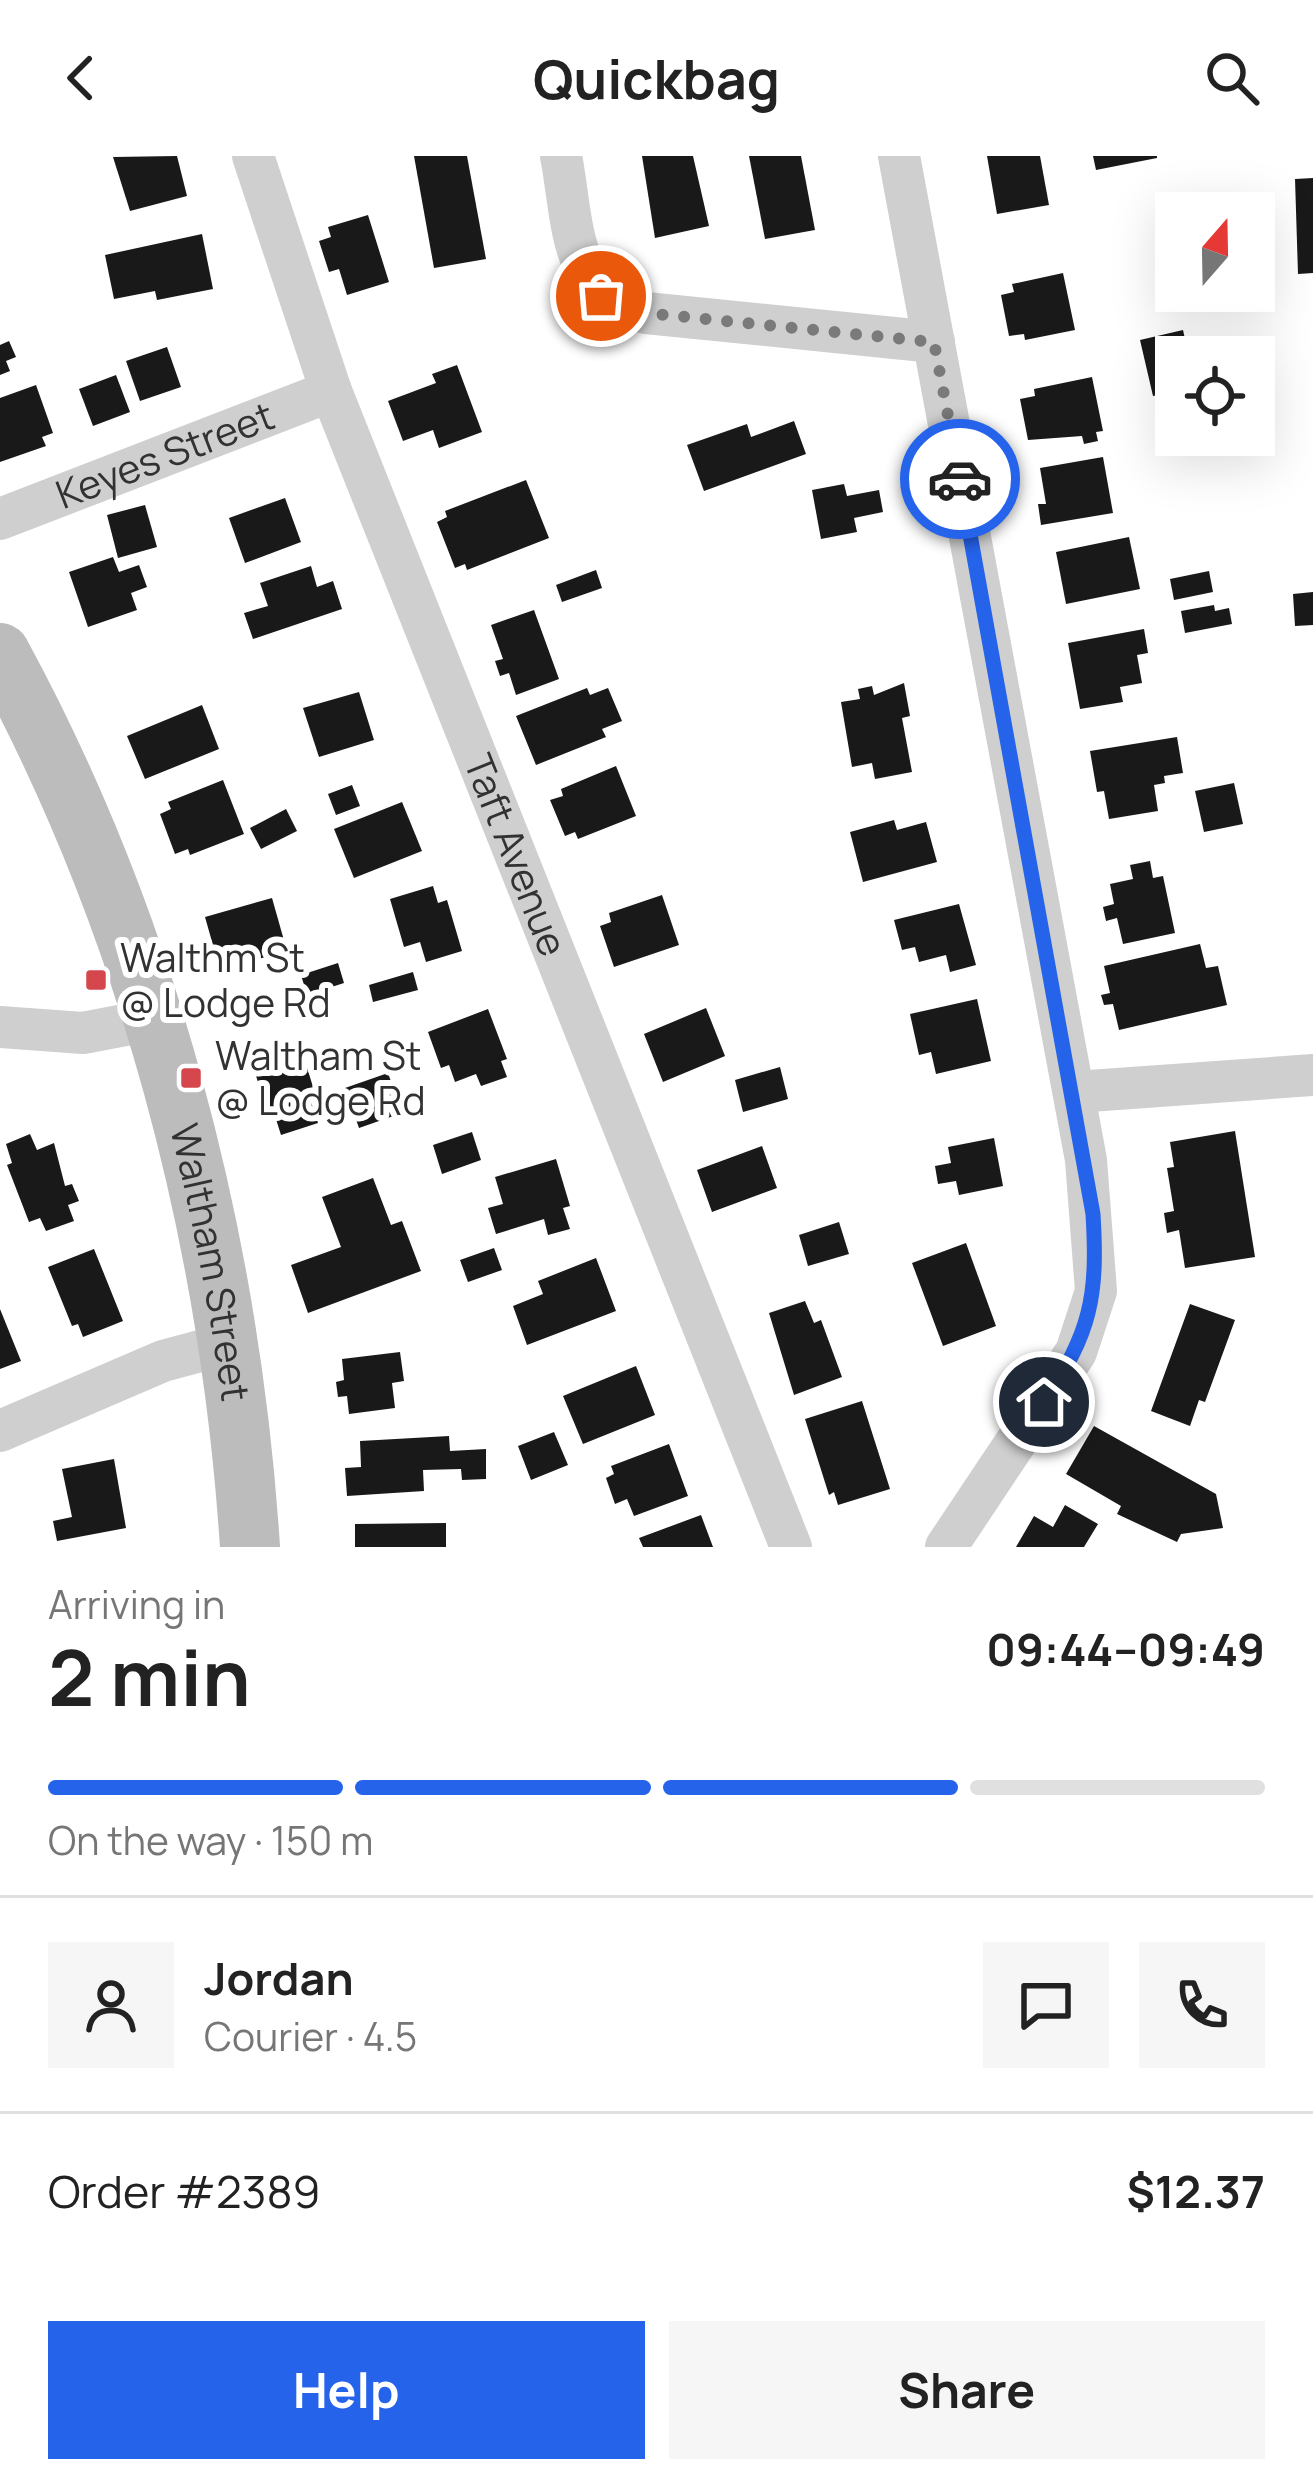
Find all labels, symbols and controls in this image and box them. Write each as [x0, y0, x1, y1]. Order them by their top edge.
text: Quickbag [533, 41, 780, 115]
icon: back [48, 45, 114, 111]
icon: search [1199, 45, 1265, 111]
north arrow [1155, 192, 1275, 312]
map controls [1155, 192, 1275, 456]
pin [550, 245, 652, 347]
icon: bag [568, 263, 634, 329]
button: locate [1155, 336, 1275, 456]
street label: Keyes Street [48, 388, 281, 521]
courier [900, 419, 1020, 539]
icon: car [927, 446, 993, 512]
street label: Taft Avenue [452, 746, 581, 964]
place label: Walthm St @ Lodge Rd [120, 930, 331, 1029]
marker: Walthm St @ Lodge Rd [83, 967, 109, 993]
place label: Waltham St @ Lodge Rd [215, 1028, 426, 1127]
marker: Waltham St @ Lodge Rd [178, 1065, 204, 1091]
street label: Waltham Street [158, 1118, 264, 1404]
pin [993, 1351, 1095, 1453]
icon: home [1011, 1369, 1077, 1435]
text: Arriving in [48, 1577, 225, 1631]
text: 09:44–09:49 [986, 1618, 1265, 1680]
text: 2 min [48, 1623, 251, 1729]
text: On the way · 150 m [48, 1813, 373, 1867]
button: person [48, 1942, 174, 2068]
button: chat [983, 1942, 1109, 2068]
button: phone [1139, 1942, 1265, 2068]
text: Jordan [204, 1947, 354, 2009]
text: Courier · 4.5 [204, 2009, 417, 2063]
text: Order #2389 [48, 2160, 321, 2222]
text: $12.37 [1126, 2160, 1265, 2222]
button: Help [48, 2321, 645, 2459]
button: Share [669, 2321, 1265, 2459]

